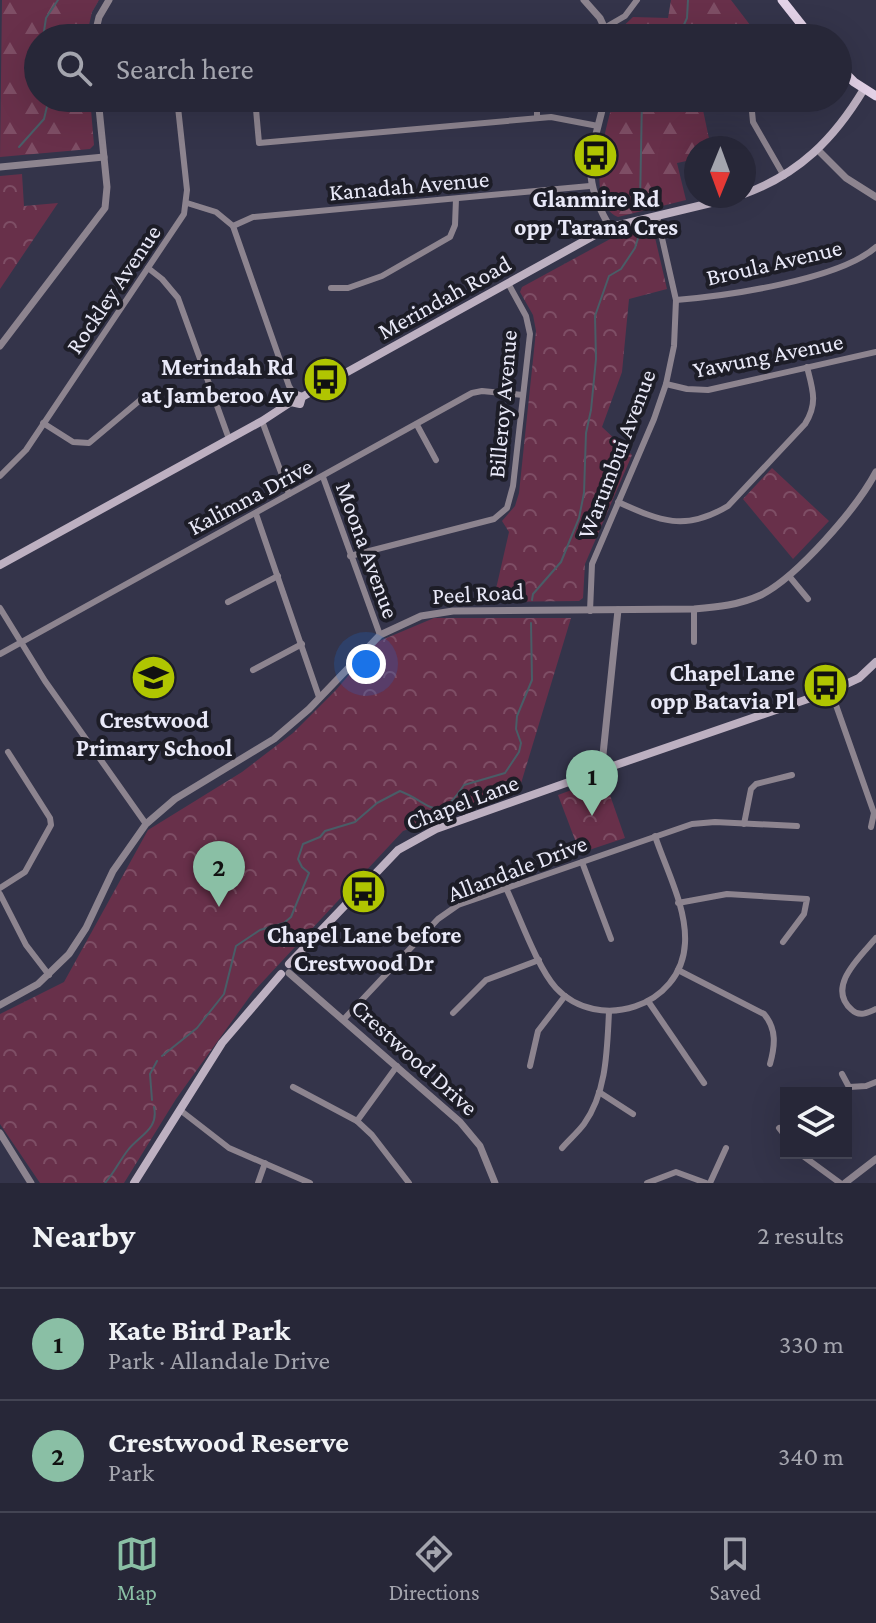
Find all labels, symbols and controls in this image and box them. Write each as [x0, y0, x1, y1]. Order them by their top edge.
search box [24, 24, 852, 112]
icon: search [52, 46, 96, 90]
text: Search here [116, 52, 254, 85]
bus stop icon: Glanmire Rd opp Tarana Cres [572, 132, 620, 180]
north arrow [684, 136, 756, 208]
street label: Kanadah Avenue [328, 165, 490, 205]
place label: Glanmire Rd opp Tarana Cres [514, 185, 678, 240]
street label: Rockley Avenue [60, 220, 166, 358]
street label: Broula Avenue [704, 233, 844, 291]
street label: Merindah Road [373, 249, 516, 345]
street label: Yawung Avenue [691, 327, 845, 383]
street label: Billeroy Avenue [482, 329, 522, 479]
place label: Merindah Rd at Jamberoo Av [141, 353, 294, 408]
bus stop icon: Merindah Rd at Jamberoo Av [301, 356, 349, 404]
street label: Warumbui Avenue [571, 366, 661, 542]
street label: Kalimna Drive [183, 452, 317, 540]
street label: Moona Avenue [331, 478, 405, 622]
street label: Peel Road [431, 577, 525, 609]
your location [346, 644, 386, 684]
school or university icon: Crestwood Primary School [130, 653, 178, 701]
place label: Chapel Lane opp Batavia Pl [650, 659, 795, 714]
bus stop icon: Chapel Lane opp Batavia Pl [802, 662, 850, 710]
place label: Crestwood Primary School [76, 706, 232, 761]
pin: 1 [566, 750, 618, 816]
street label: Chapel Lane [402, 768, 522, 836]
street label: Allandale Drive [443, 829, 591, 907]
pin: 2 [193, 841, 245, 907]
bus stop icon: Chapel Lane before Crestwood Dr [340, 868, 388, 916]
place label: Chapel Lane before Crestwood Dr [267, 921, 461, 976]
street label: Crestwood Drive [346, 993, 484, 1121]
map controls [780, 1087, 852, 1159]
button: layers [780, 1087, 852, 1159]
text: Nearby [32, 1217, 135, 1254]
text: 2 results [757, 1221, 844, 1250]
text: Kate Bird Park [108, 1313, 290, 1346]
text: 1 [53, 1330, 63, 1359]
text: 330 m [779, 1330, 844, 1359]
text: Park · Allandale Drive [108, 1346, 330, 1375]
text: Crestwood Reserve [108, 1425, 349, 1458]
text: 2 [51, 1442, 65, 1471]
text: 340 m [778, 1442, 844, 1471]
text: Park [108, 1458, 154, 1487]
tab: Map [115, 1532, 159, 1605]
tab: Directions [389, 1532, 480, 1605]
tab: Saved [710, 1532, 761, 1605]

